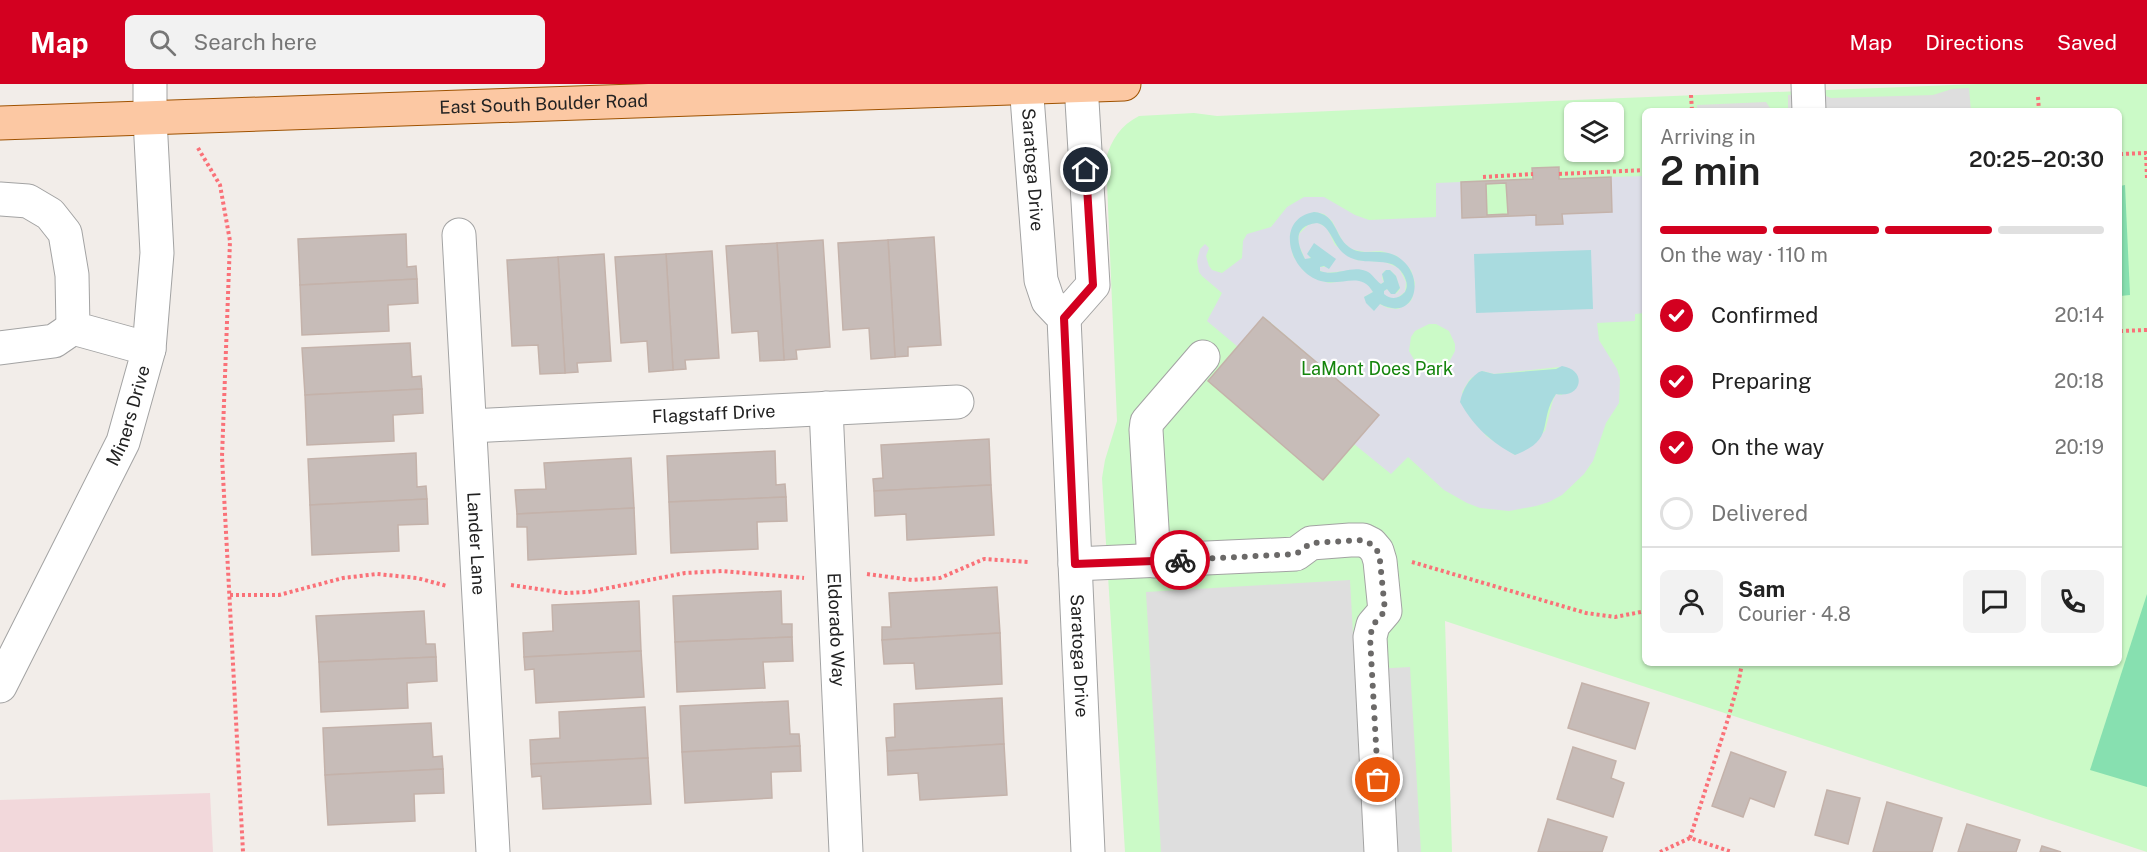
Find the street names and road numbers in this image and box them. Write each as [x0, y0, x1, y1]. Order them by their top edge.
street label: East South Boulder Road [439, 90, 648, 118]
street label: Saratoga Drive [1018, 107, 1048, 232]
street label: Miners Drive [102, 363, 154, 469]
street label: Flagstaff Drive [651, 400, 776, 427]
street label: Lander Lane [463, 491, 490, 596]
street label: Eldorado Way [823, 572, 850, 688]
street label: Saratoga Drive [1066, 593, 1093, 718]

